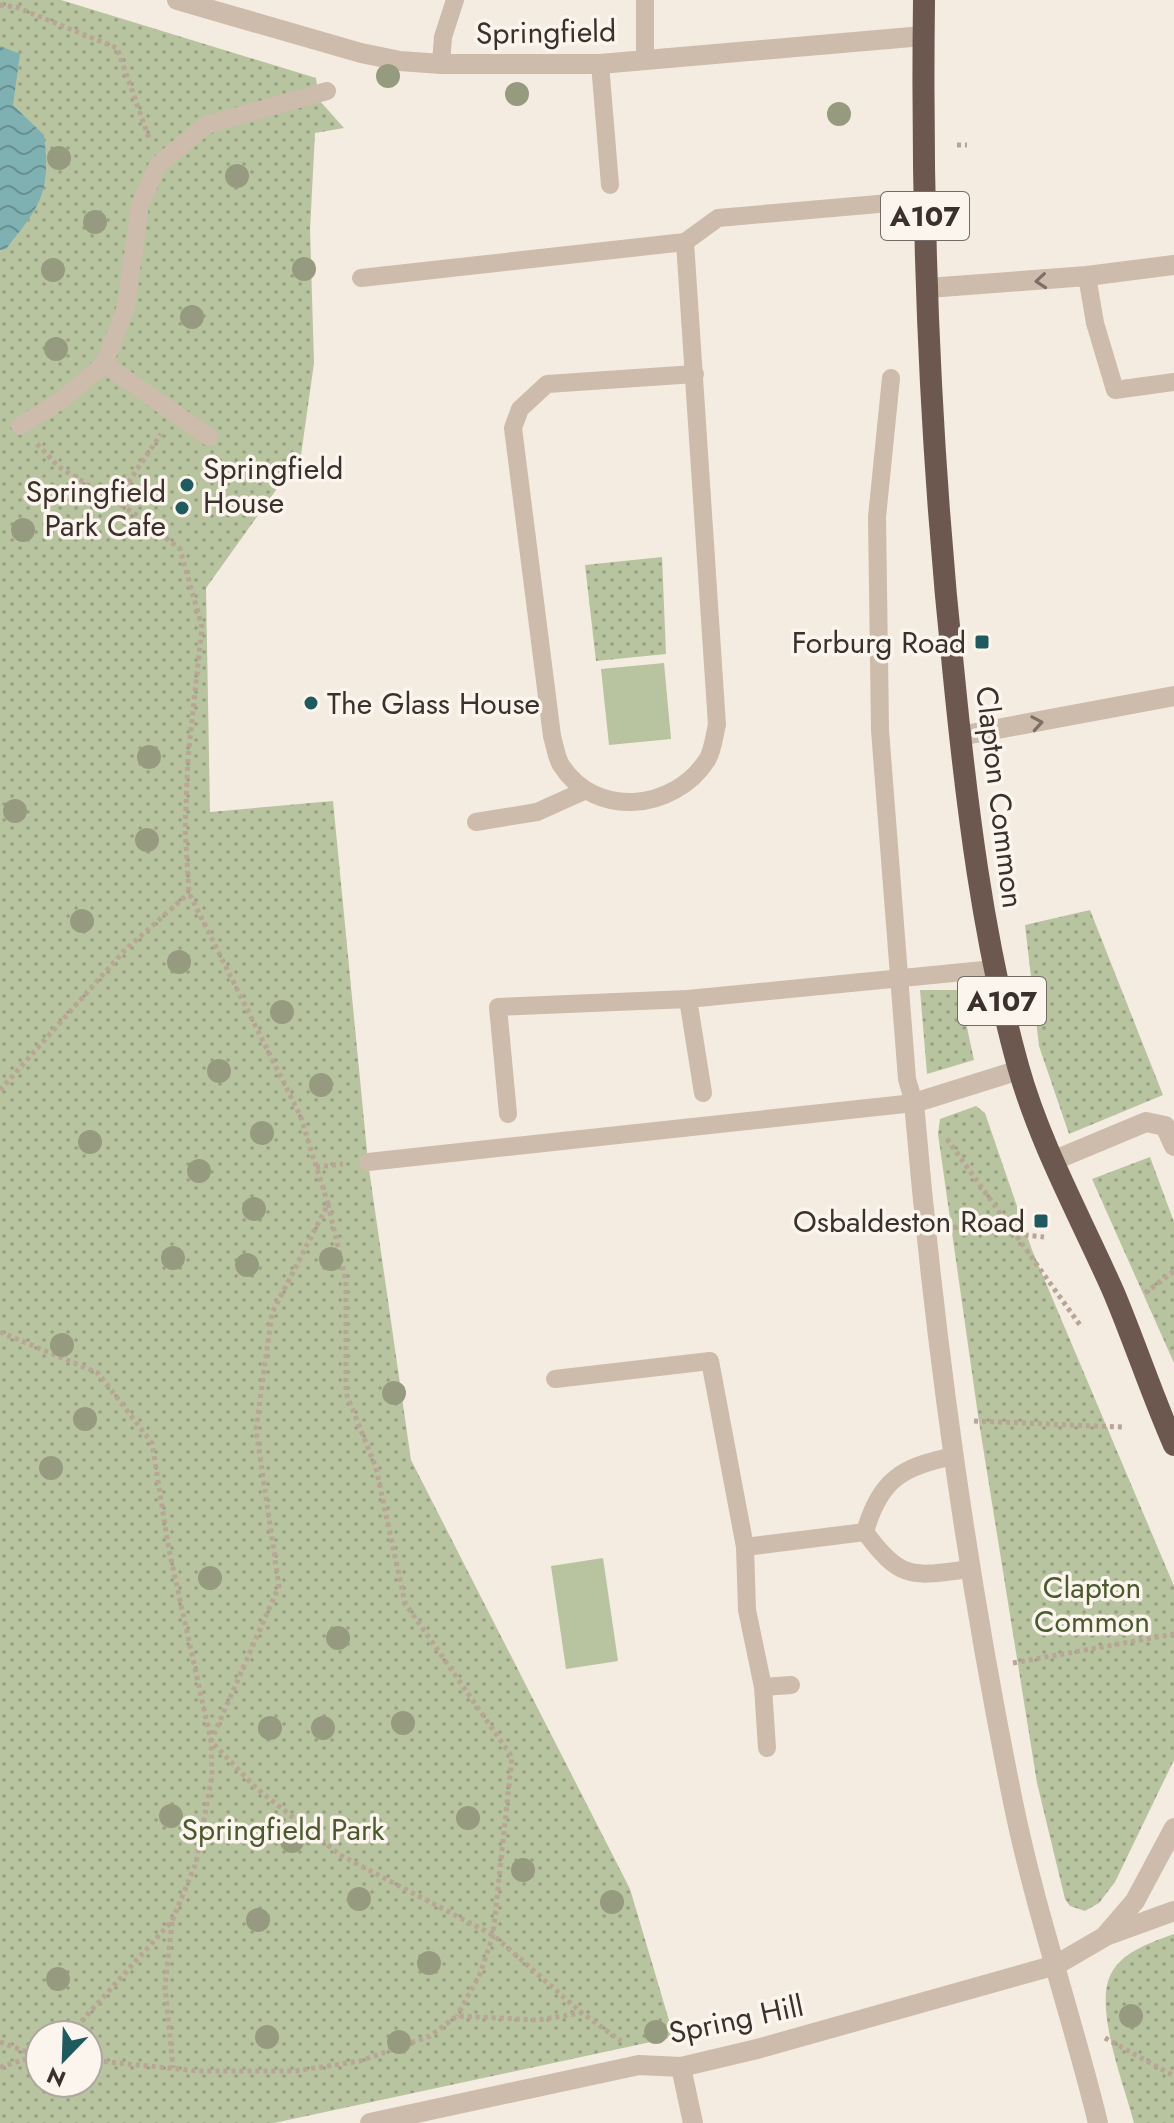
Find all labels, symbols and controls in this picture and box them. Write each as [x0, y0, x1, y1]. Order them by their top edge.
street label: Springfield [475, 9, 617, 55]
road number: A107 [881, 192, 969, 240]
one-way arrow [1034, 272, 1047, 289]
place label: Springfield House [203, 447, 343, 524]
place label: Springfield Park Cafe [26, 470, 166, 547]
marker: Springfield House [178, 476, 196, 494]
marker: Springfield Park Cafe [173, 499, 191, 517]
place label: Forburg Road [792, 621, 966, 664]
marker: Forburg Road [973, 633, 991, 651]
place label: The Glass House [327, 682, 540, 725]
street label: Clapton Common [965, 684, 1035, 910]
marker: The Glass House [302, 694, 320, 712]
one-way arrow [1030, 715, 1044, 732]
road number: A107 [958, 977, 1046, 1025]
place label: Osbaldeston Road [793, 1200, 1025, 1243]
marker: Osbaldeston Road [1032, 1212, 1050, 1230]
park label: Clapton Common [1034, 1566, 1150, 1643]
park label: Springfield Park [182, 1808, 385, 1851]
street label: Spring Hill [665, 1984, 807, 2054]
north arrow [24, 2019, 104, 2099]
text: N [42, 2059, 70, 2096]

